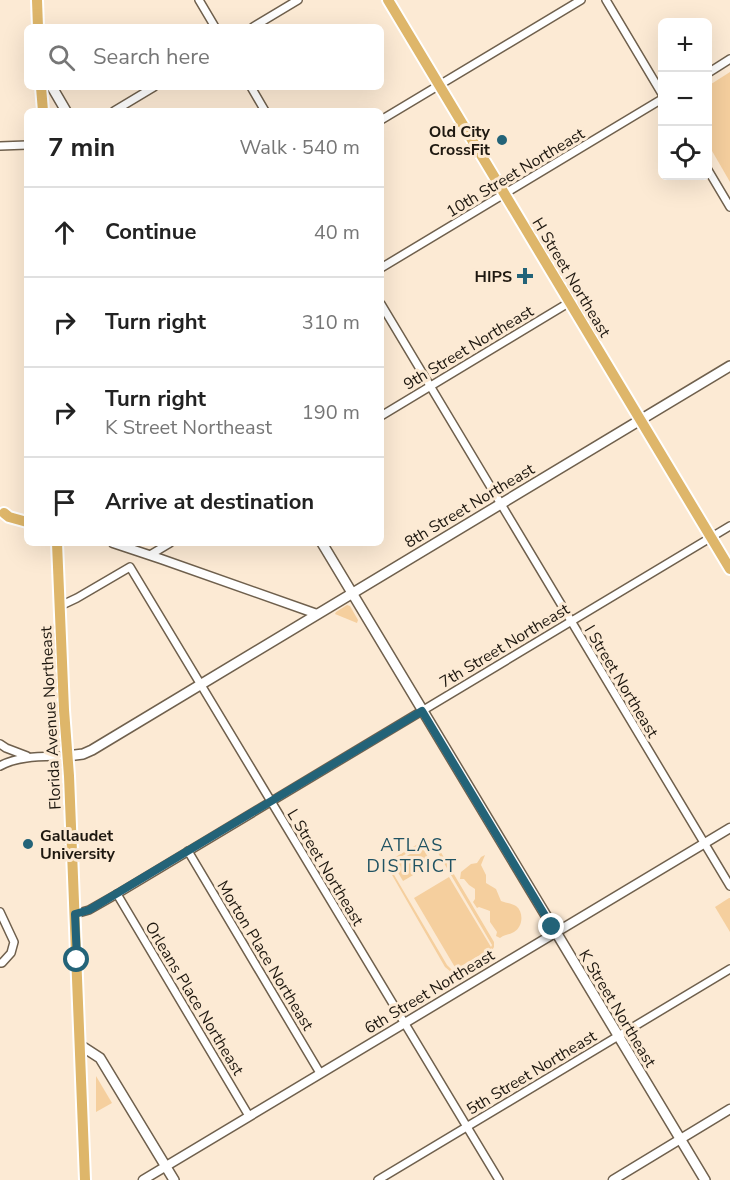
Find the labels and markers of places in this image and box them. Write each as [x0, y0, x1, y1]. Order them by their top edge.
place label: Old City CrossFit [429, 121, 491, 161]
marker: Old City CrossFit [495, 133, 509, 147]
place label: HIPS [475, 266, 512, 288]
marker: HIPS [516, 267, 534, 285]
place label: Gallaudet University [40, 825, 116, 865]
marker: Gallaudet University [21, 837, 35, 851]

